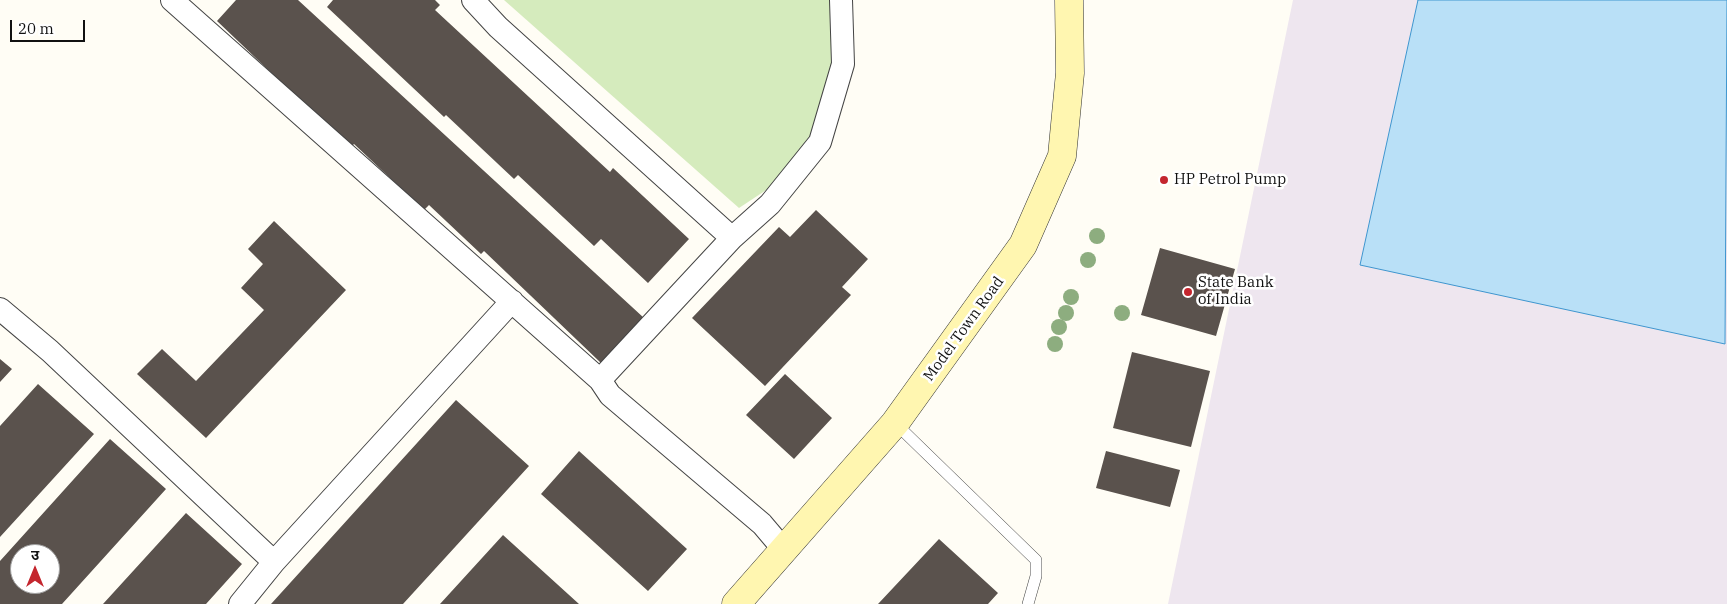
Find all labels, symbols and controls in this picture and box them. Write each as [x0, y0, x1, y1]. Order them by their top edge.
scale bar [12, 10, 88, 42]
text: 20 m [18, 19, 54, 38]
place label: HP Petrol Pump [1174, 171, 1286, 189]
marker: HP Petrol Pump [1158, 174, 1170, 186]
street label: Model Town Road [920, 273, 1008, 385]
place label: State Bank of India [1198, 274, 1274, 309]
marker: State Bank of India [1182, 286, 1194, 298]
north arrow [10, 544, 60, 594]
text: उ [31, 546, 39, 564]

